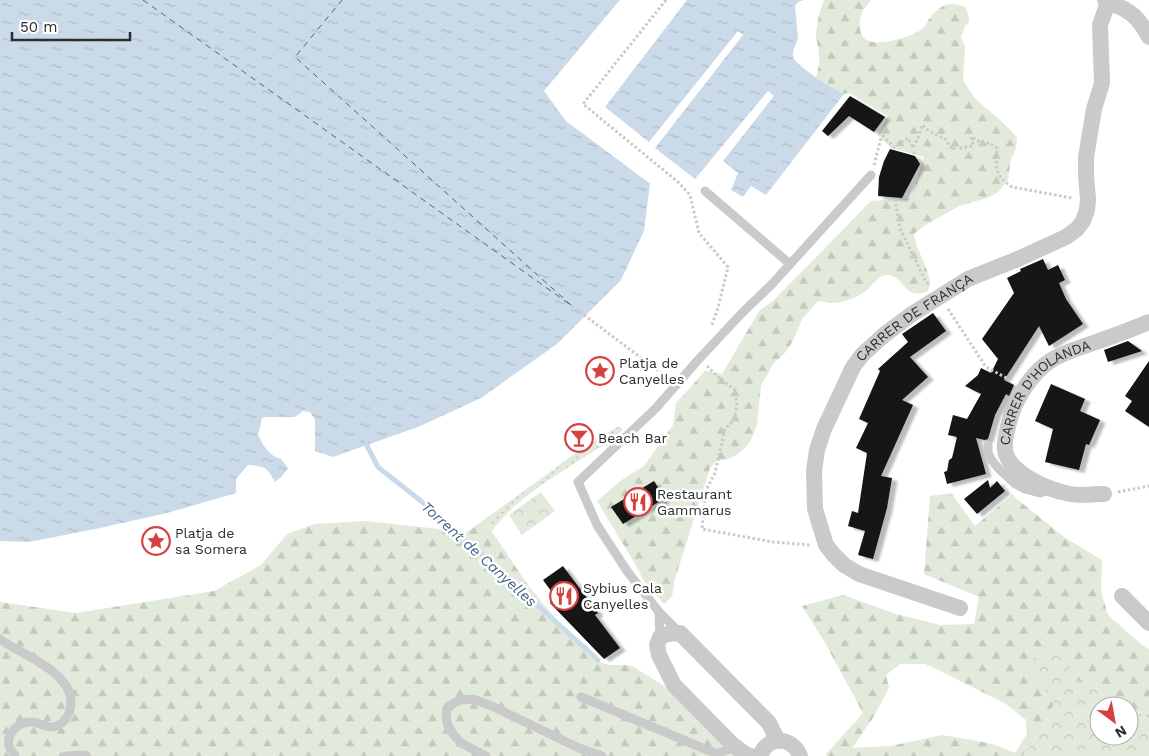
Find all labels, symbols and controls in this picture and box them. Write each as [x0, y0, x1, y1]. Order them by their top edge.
scale bar [12, 10, 130, 42]
text: 50 m [20, 18, 57, 36]
street label: CARRER DE FRANÇA [852, 270, 976, 364]
street label: CARRER D'HOLANDA [997, 337, 1092, 446]
place label: Platja de Canyelles [619, 355, 684, 387]
place icon: Platja de Canyelles [585, 356, 615, 386]
bar icon: Beach Bar [564, 423, 594, 453]
place label: Beach Bar [598, 430, 667, 446]
place label: Restaurant Gammarus [657, 486, 732, 518]
restaurant icon: Restaurant Gammarus [623, 487, 653, 517]
water label: Torrent de Canyelles [418, 497, 541, 611]
place label: Platja de sa Somera [175, 525, 247, 557]
place icon: Platja de sa Somera [141, 526, 171, 556]
place label: Sybius Cala Canyelles [583, 580, 662, 612]
restaurant icon: Sybius Cala Canyelles [549, 581, 579, 611]
north arrow [1089, 696, 1139, 746]
text: N [1112, 722, 1130, 742]

